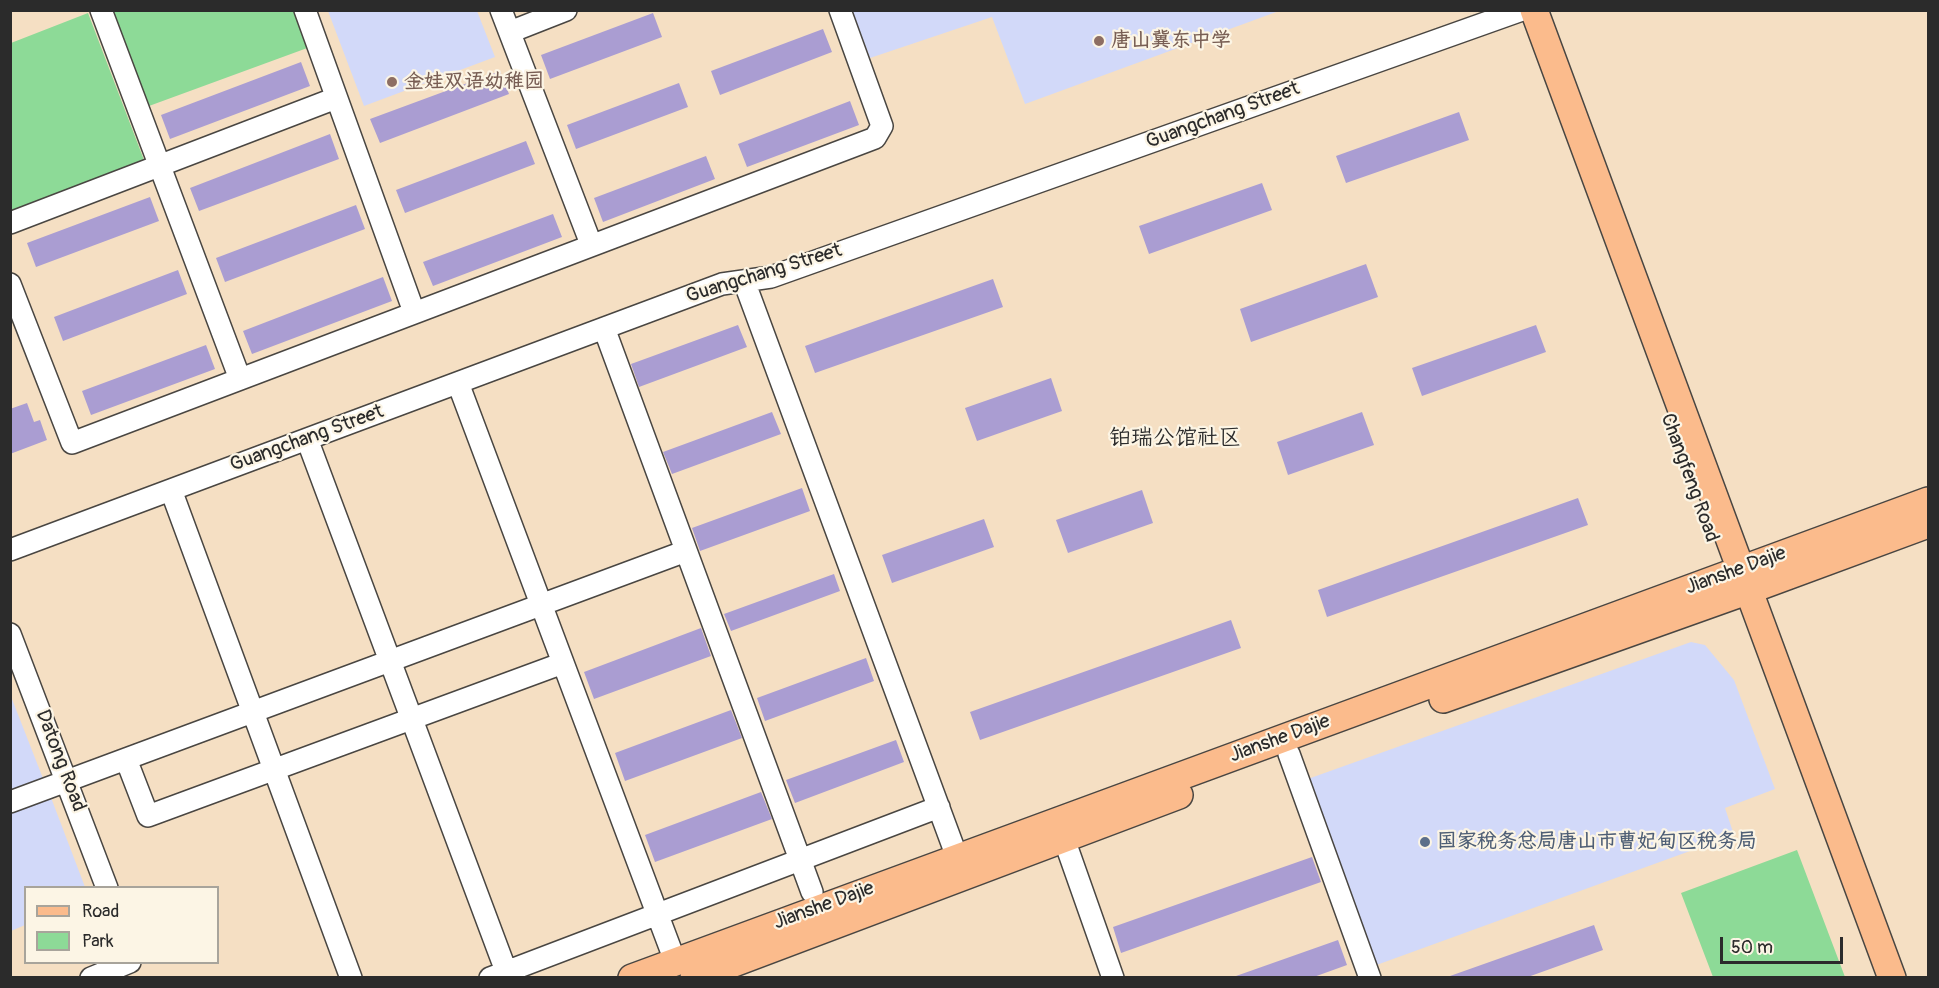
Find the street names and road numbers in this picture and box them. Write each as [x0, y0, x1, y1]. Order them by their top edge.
street label: Guangchang Street [1143, 77, 1303, 155]
street label: Guangchang Street [683, 239, 845, 309]
street label: Guangchang Street [227, 400, 387, 478]
street label: Changfeng Road [1655, 410, 1723, 546]
street label: Jianshe Dajie [1682, 542, 1790, 600]
street label: Datong Road [30, 707, 90, 815]
street label: Jianshe Dajie [1226, 710, 1334, 768]
street label: Jianshe Dajie [770, 877, 878, 935]

